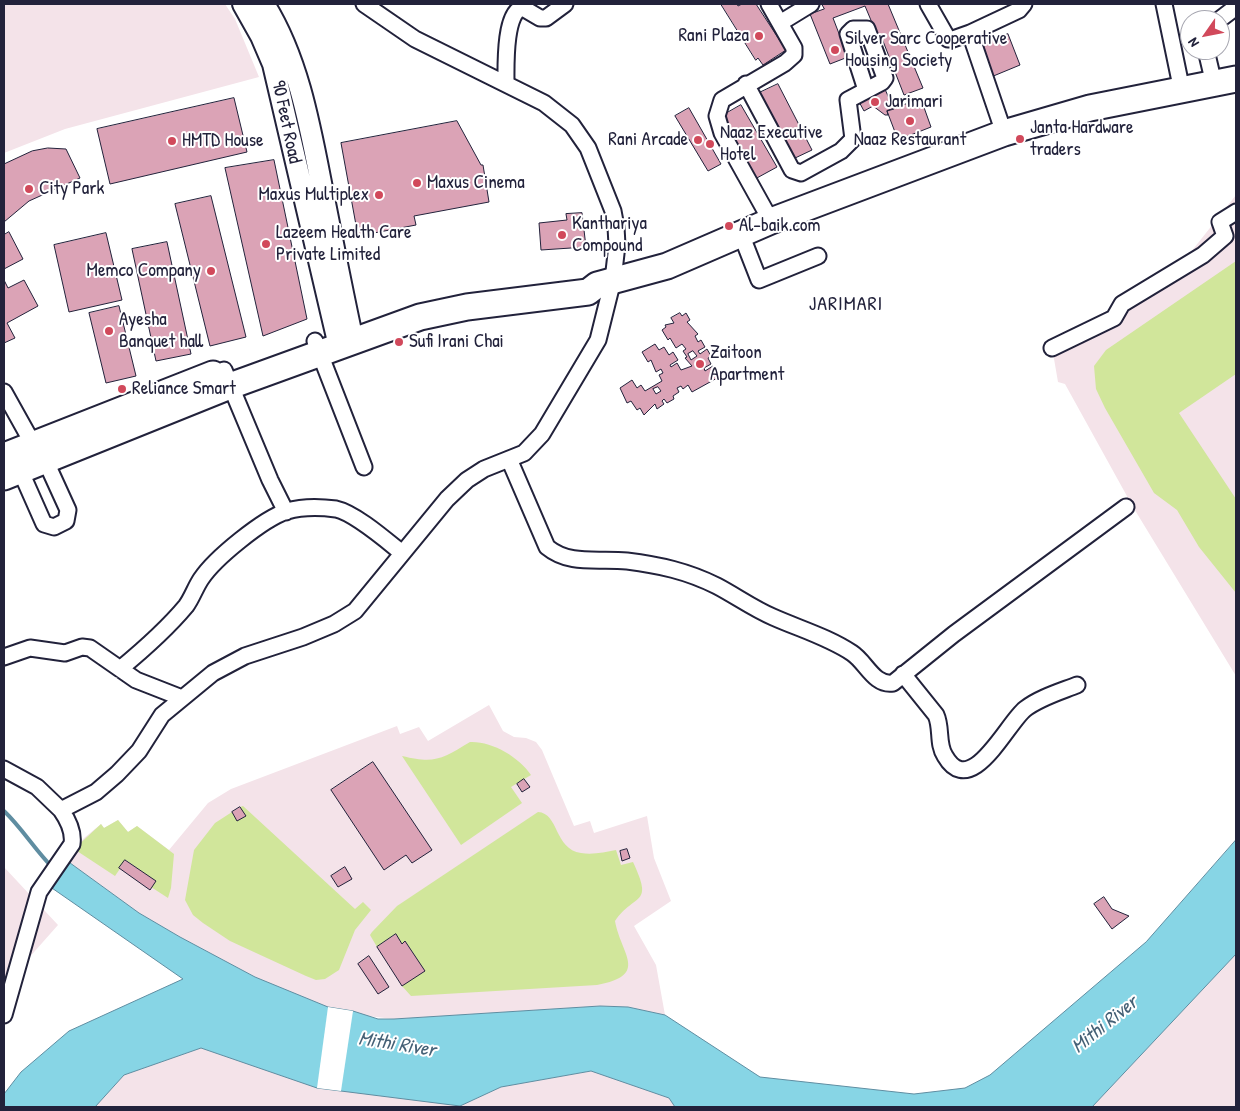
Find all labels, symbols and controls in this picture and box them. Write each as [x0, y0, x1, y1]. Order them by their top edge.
north arrow [1180, 10, 1230, 60]
place label: Rani Plaza [678, 25, 749, 47]
place label: Silver Sarc Cooperative Housing Society [845, 28, 1007, 72]
marker: Rani Plaza [753, 30, 765, 42]
text: N [1183, 35, 1203, 51]
marker: Silver Sarc Cooperative Housing Society [829, 44, 841, 56]
street label: 90 Feet Road [266, 78, 306, 166]
place label: Jarimari [885, 91, 943, 113]
marker: Jarimari [869, 96, 881, 108]
marker: Naaz Restaurant [904, 115, 916, 127]
place label: Janta Hardware traders [1030, 117, 1134, 161]
place label: Naaz Executive Hotel [720, 122, 823, 166]
place label: Rani Arcade [608, 129, 688, 151]
place label: Naaz Restaurant [854, 129, 966, 151]
place label: HMTD House [182, 130, 264, 152]
marker: Janta Hardware traders [1014, 133, 1026, 145]
marker: Rani Arcade [692, 134, 704, 146]
marker: HMTD House [166, 135, 178, 147]
marker: Naaz Executive Hotel [704, 138, 716, 150]
place label: Maxus Cinema [427, 172, 525, 194]
marker: Maxus Cinema [411, 177, 423, 189]
place label: City Park [39, 178, 104, 200]
marker: City Park [23, 183, 35, 195]
place label: Maxus Multiplex [258, 184, 369, 206]
marker: Maxus Multiplex [373, 189, 385, 201]
place label: Kanthariya Compound [572, 213, 647, 257]
place label: Al-baik.com [739, 215, 820, 237]
marker: Al-baik.com [723, 220, 735, 232]
place label: Lazeem Health Care Private Limited [276, 222, 412, 266]
marker: Kanthariya Compound [556, 229, 568, 241]
marker: Lazeem Health Care Private Limited [260, 238, 272, 250]
place label: Memco Company [87, 260, 201, 282]
marker: Memco Company [205, 265, 217, 277]
district label: JARIMARI [808, 293, 884, 317]
place label: Ayesha Banquet hall [119, 309, 203, 353]
marker: Ayesha Banquet hall [103, 325, 115, 337]
place label: Sufi Irani Chai [409, 331, 504, 353]
marker: Sufi Irani Chai [393, 336, 405, 348]
place label: Zaitoon Apartment [710, 342, 784, 386]
marker: Zaitoon Apartment [694, 358, 706, 370]
place label: Reliance Smart [132, 378, 236, 400]
marker: Reliance Smart [116, 383, 128, 395]
water label: Mithi River [1067, 991, 1143, 1059]
water label: Mithi River [357, 1027, 437, 1063]

